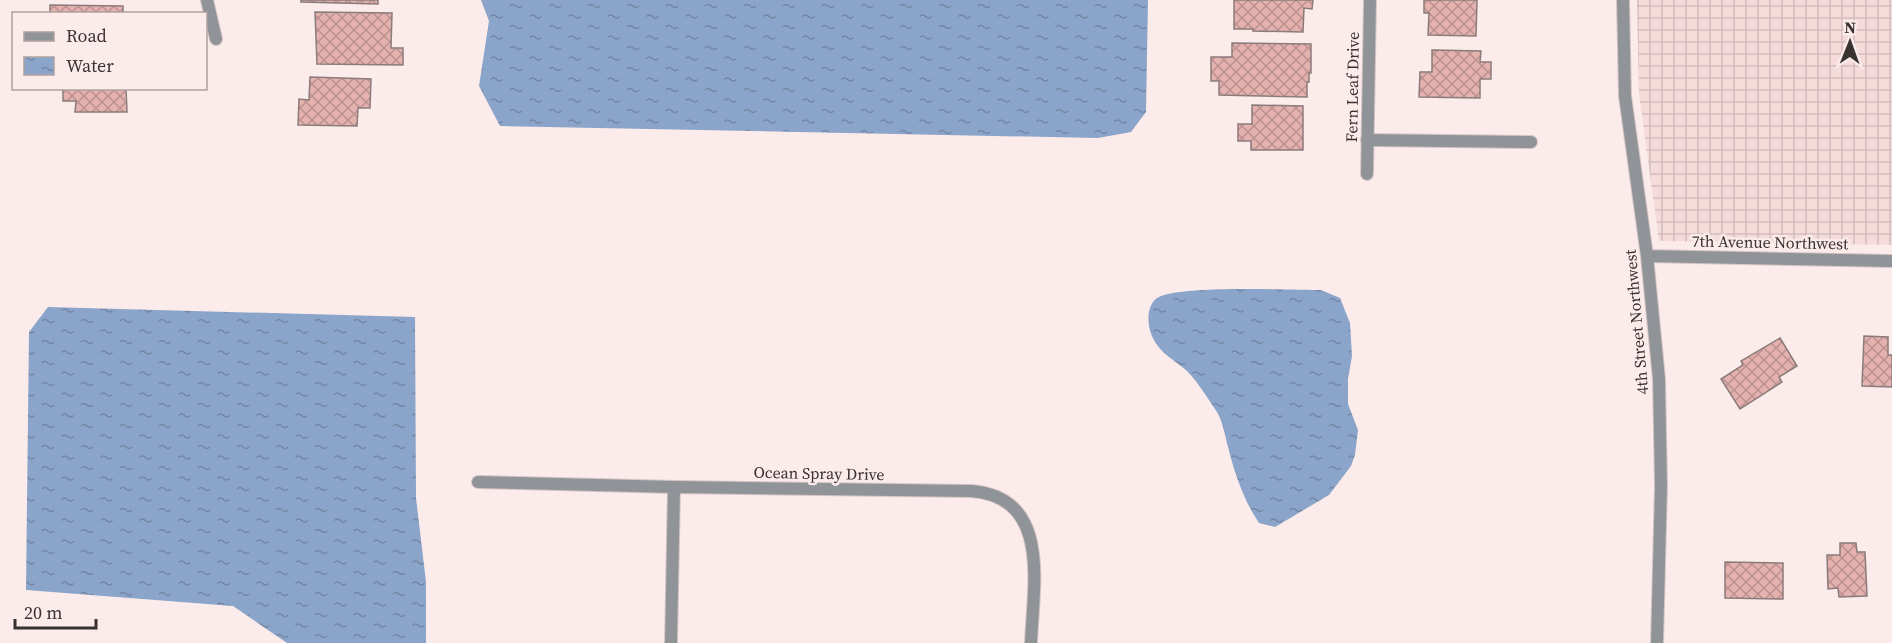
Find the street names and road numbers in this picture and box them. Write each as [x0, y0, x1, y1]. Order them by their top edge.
street label: Fern Leaf Drive [1340, 32, 1364, 142]
street label: 7th Avenue Northwest [1691, 230, 1849, 254]
street label: 4th Street Northwest [1619, 248, 1653, 395]
street label: Ocean Spray Drive [753, 461, 885, 485]

